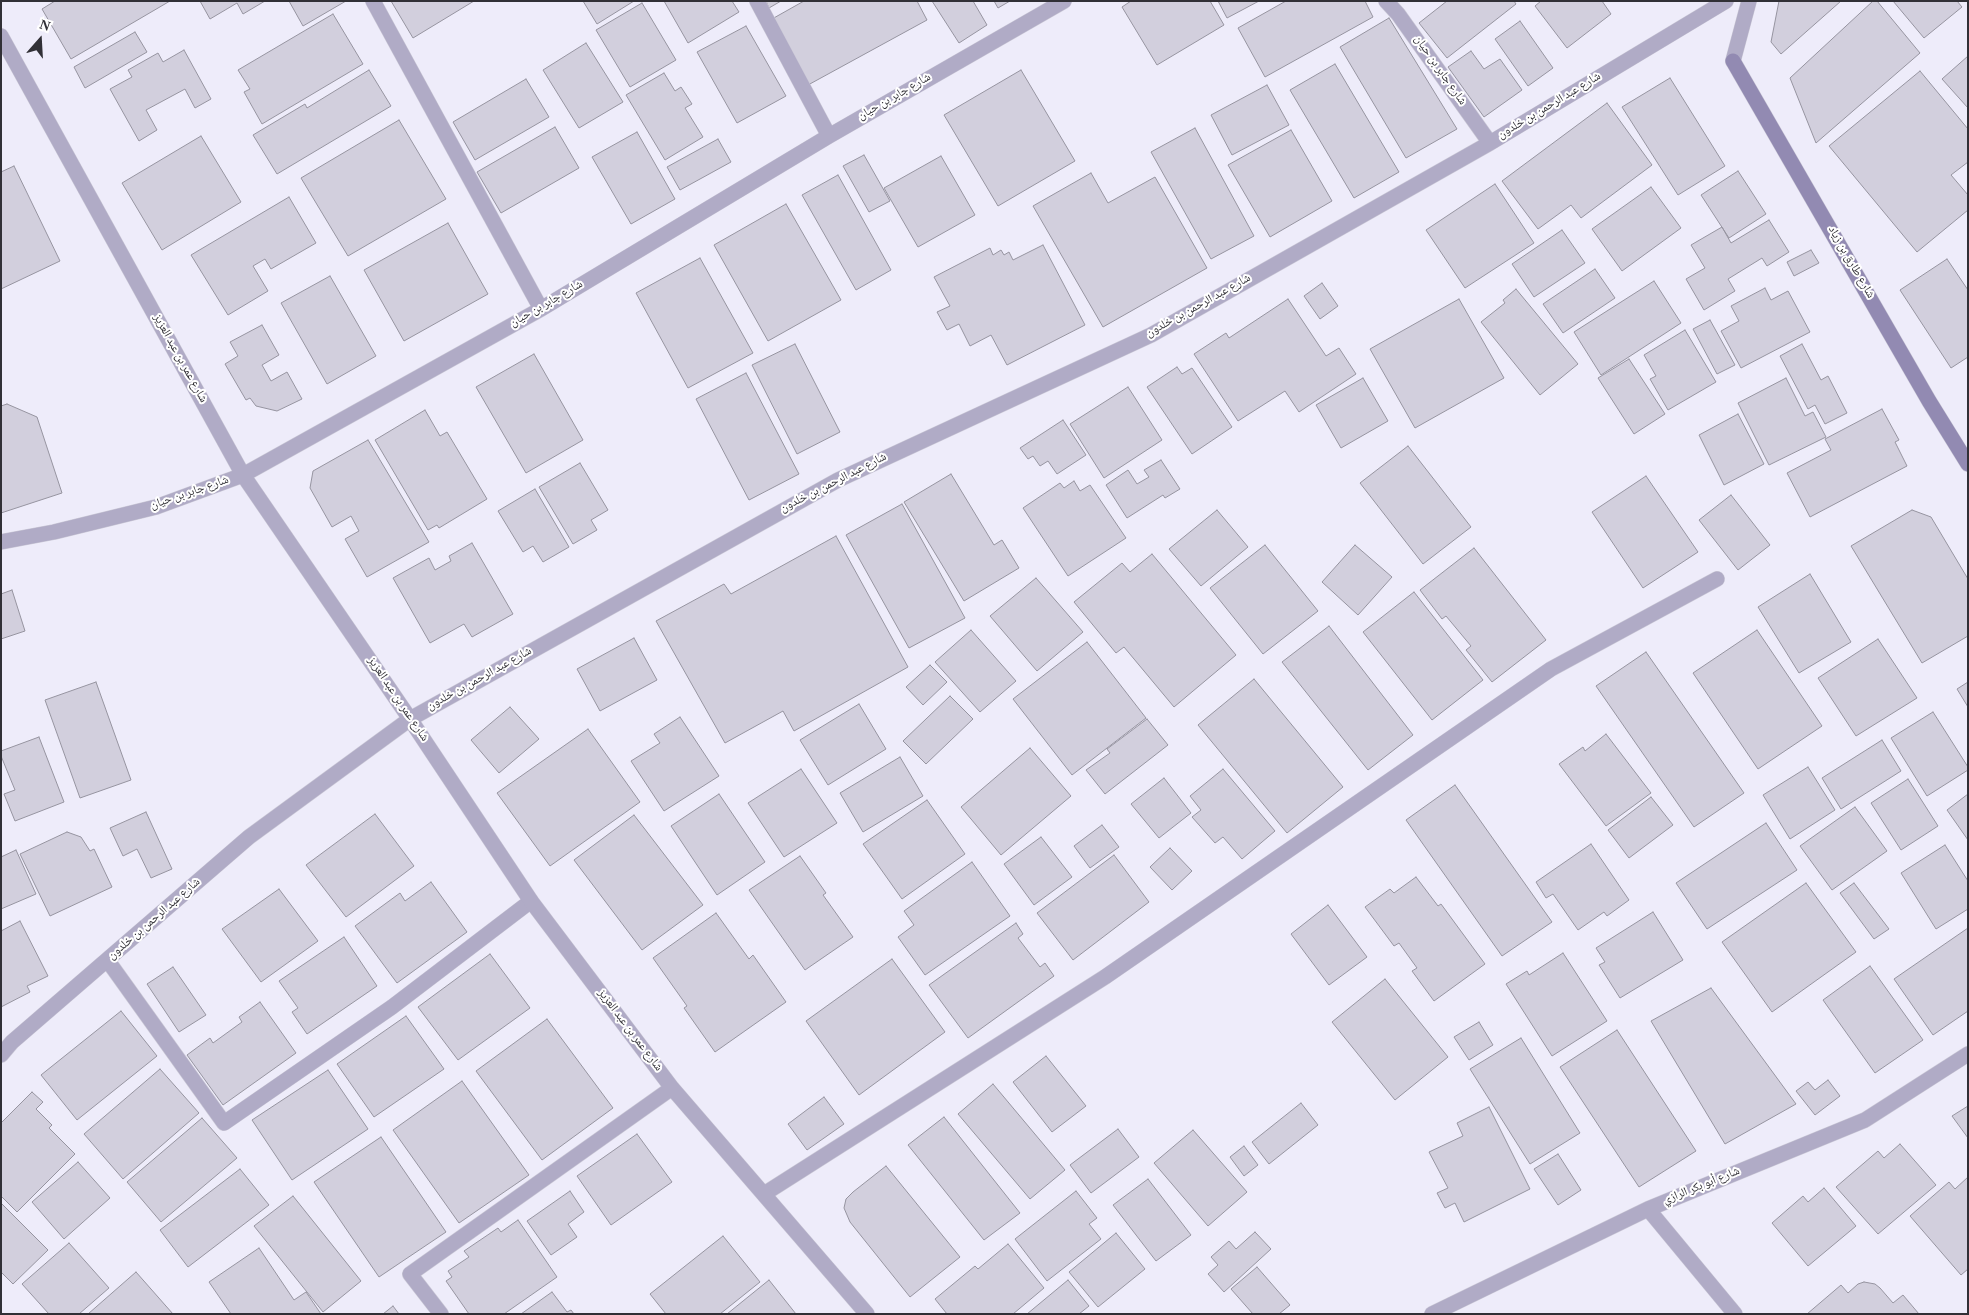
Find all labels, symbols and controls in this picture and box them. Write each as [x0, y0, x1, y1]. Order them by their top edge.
north arrow [15, 15, 65, 65]
text: N [38, 17, 52, 34]
street label: شارع جابر بن حيان [1410, 33, 1468, 109]
street label: شارع جابر بن حيان [856, 71, 934, 125]
street label: شارع عبد الرحمن بن خلدون [1496, 71, 1604, 143]
street label: شارع طارق بن زياد [1823, 224, 1877, 302]
street label: شارع عبد الرحمن بن خلدون [1144, 272, 1254, 342]
street label: شارع جابر بن حيان [508, 278, 586, 332]
street label: شارع عمر بن عبد العزيز [149, 312, 209, 406]
street label: شارع عبد الرحمن بن خلدون [778, 451, 890, 517]
street label: شارع جابر بن حيان [149, 474, 231, 514]
street label: شارع عبد الرحمن بن خلدون [425, 645, 535, 715]
street label: شارع عمر بن عبد العزيز [363, 655, 431, 745]
street label: شارع عبد الرحمن بن خلدون [106, 876, 204, 964]
street label: شارع عمر بن عبد العزيز [593, 987, 665, 1075]
street label: شارع أبو بكر الرازي [1662, 1165, 1742, 1209]

